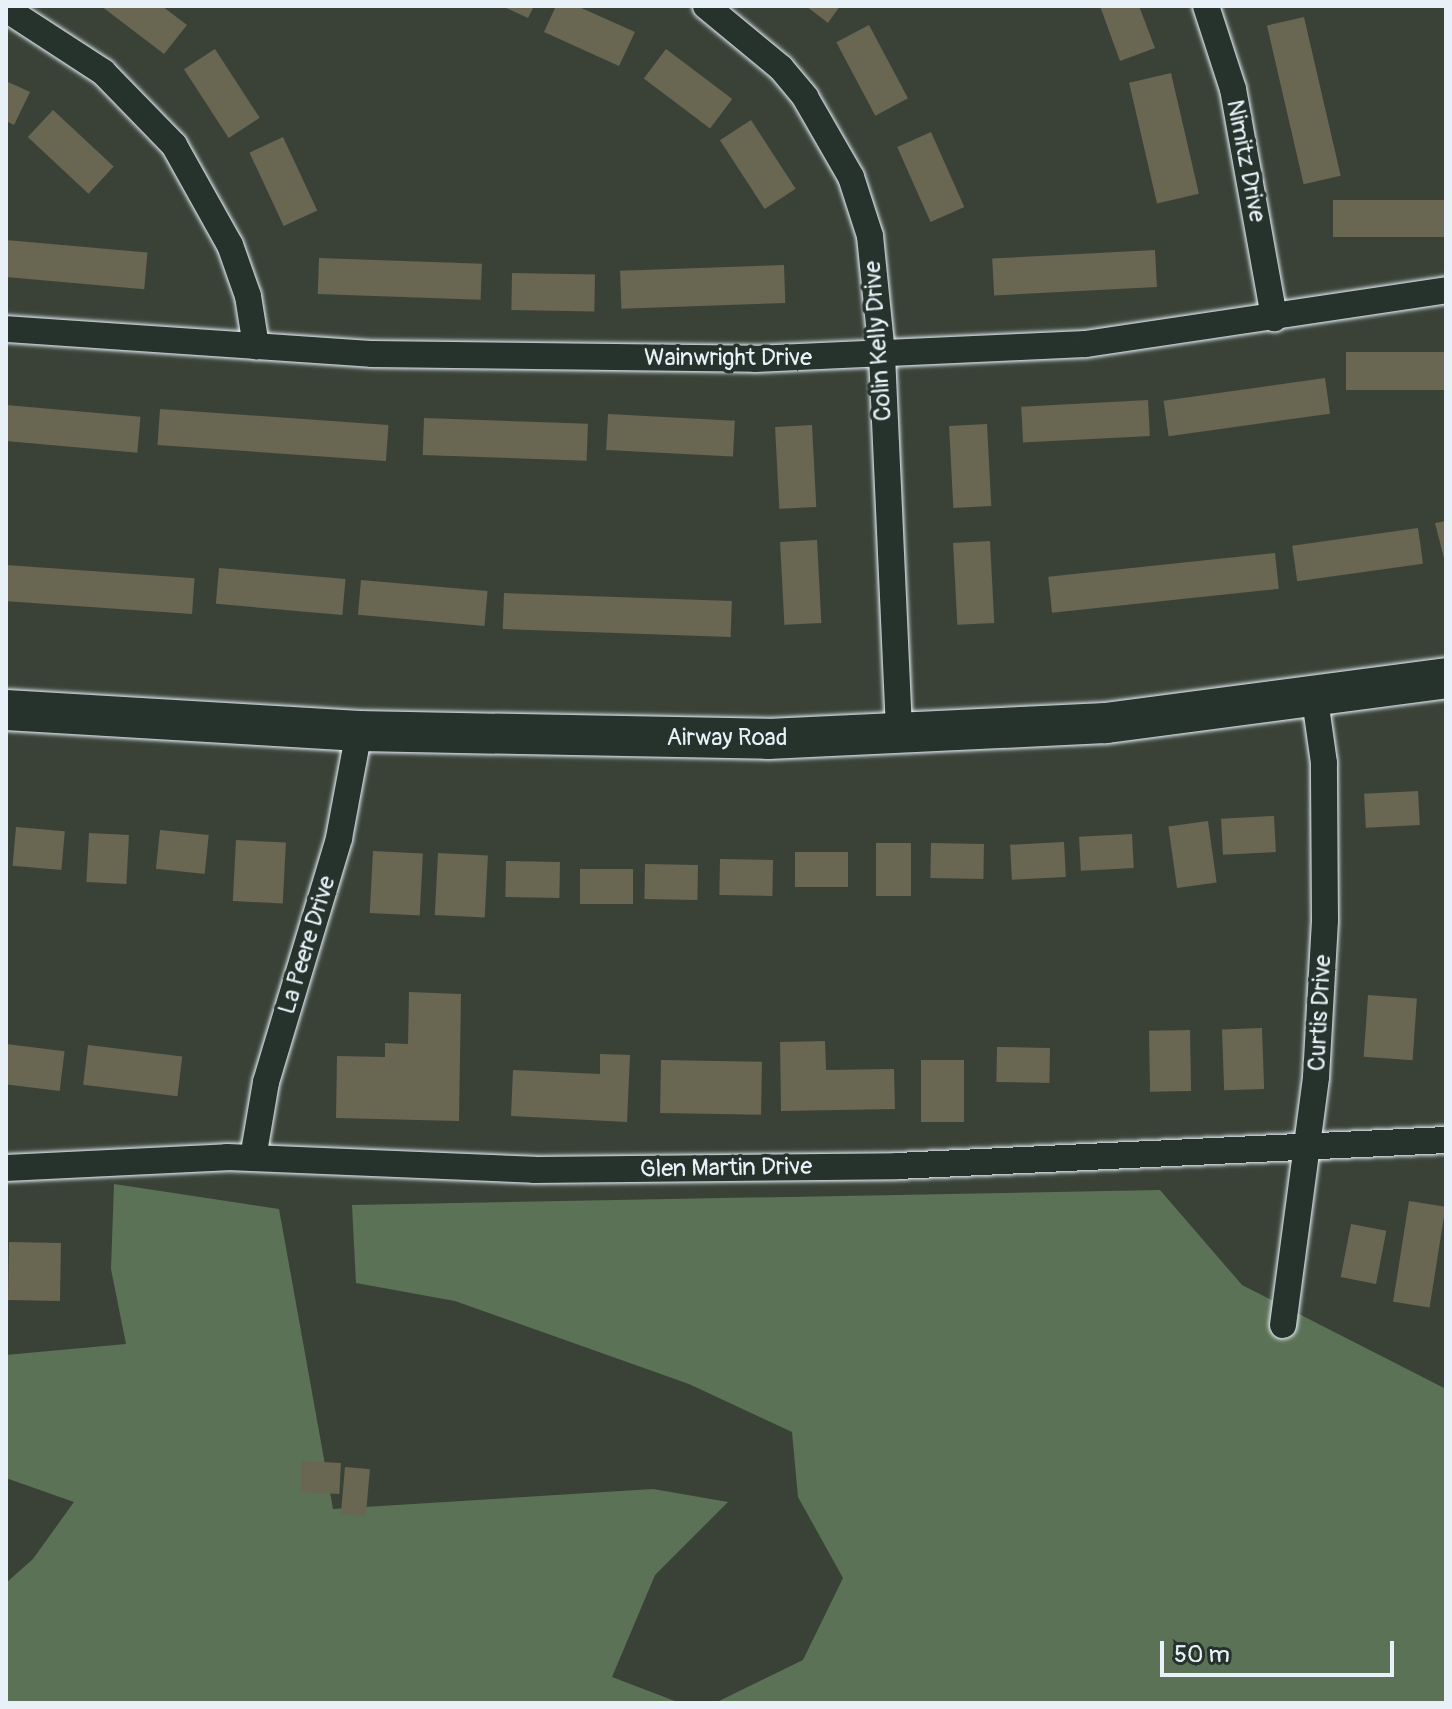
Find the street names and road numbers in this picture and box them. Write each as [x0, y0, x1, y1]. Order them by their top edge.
street label: Nimitz Drive [1220, 97, 1272, 225]
street label: Colin Kelly Drive [858, 260, 898, 422]
street label: Wainwright Drive [644, 344, 812, 372]
street label: Airway Road [667, 724, 787, 752]
street label: La Peere Drive [272, 872, 342, 1018]
street label: Curtis Drive [1303, 954, 1337, 1072]
street label: Glen Martin Drive [640, 1152, 812, 1184]

